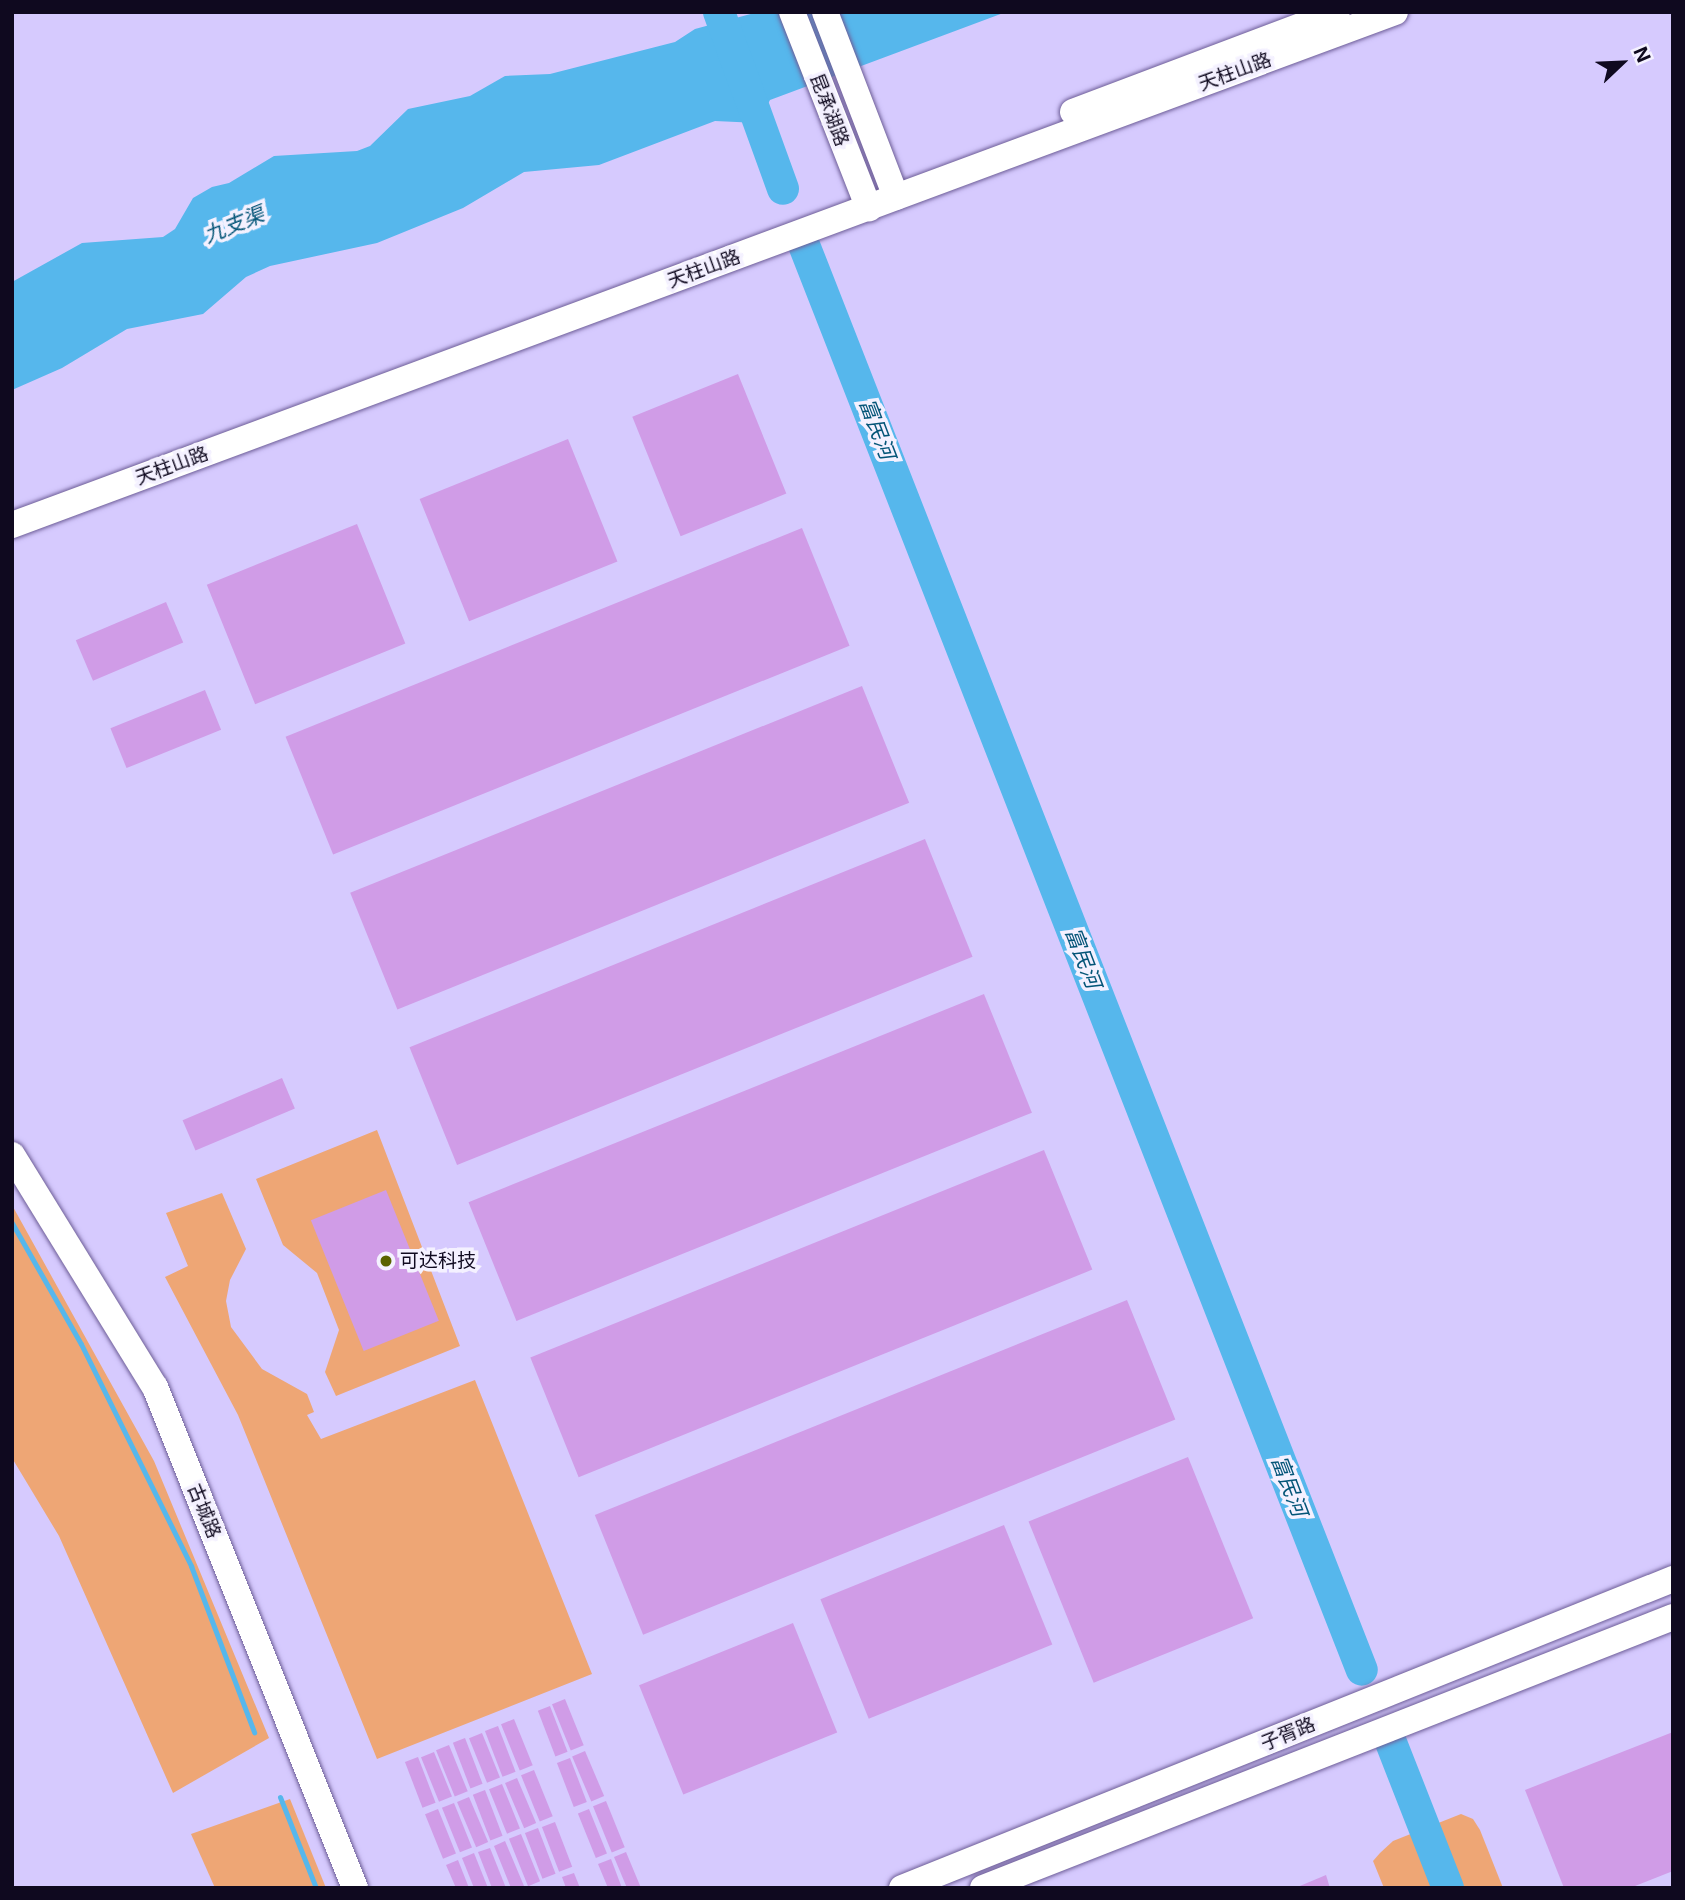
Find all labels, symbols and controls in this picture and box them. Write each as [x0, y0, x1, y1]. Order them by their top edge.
north arrow [1587, 28, 1657, 98]
text: N [1628, 43, 1655, 66]
street label: 天柱山路 [1195, 48, 1275, 96]
street label: 昆承湖路 [805, 70, 853, 150]
water label: 九支渠 [200, 202, 268, 248]
street label: 天柱山路 [664, 245, 744, 293]
water label: 富民河 [854, 395, 900, 463]
street label: 天柱山路 [132, 442, 212, 490]
water label: 富民河 [1060, 924, 1106, 992]
place label: 可达科技 [400, 1250, 476, 1272]
marker: 可达科技 [378, 1253, 394, 1269]
water label: 富民河 [1266, 1452, 1312, 1520]
street label: 古城路 [183, 1480, 225, 1542]
street label: 子胥路 [1257, 1713, 1319, 1755]

